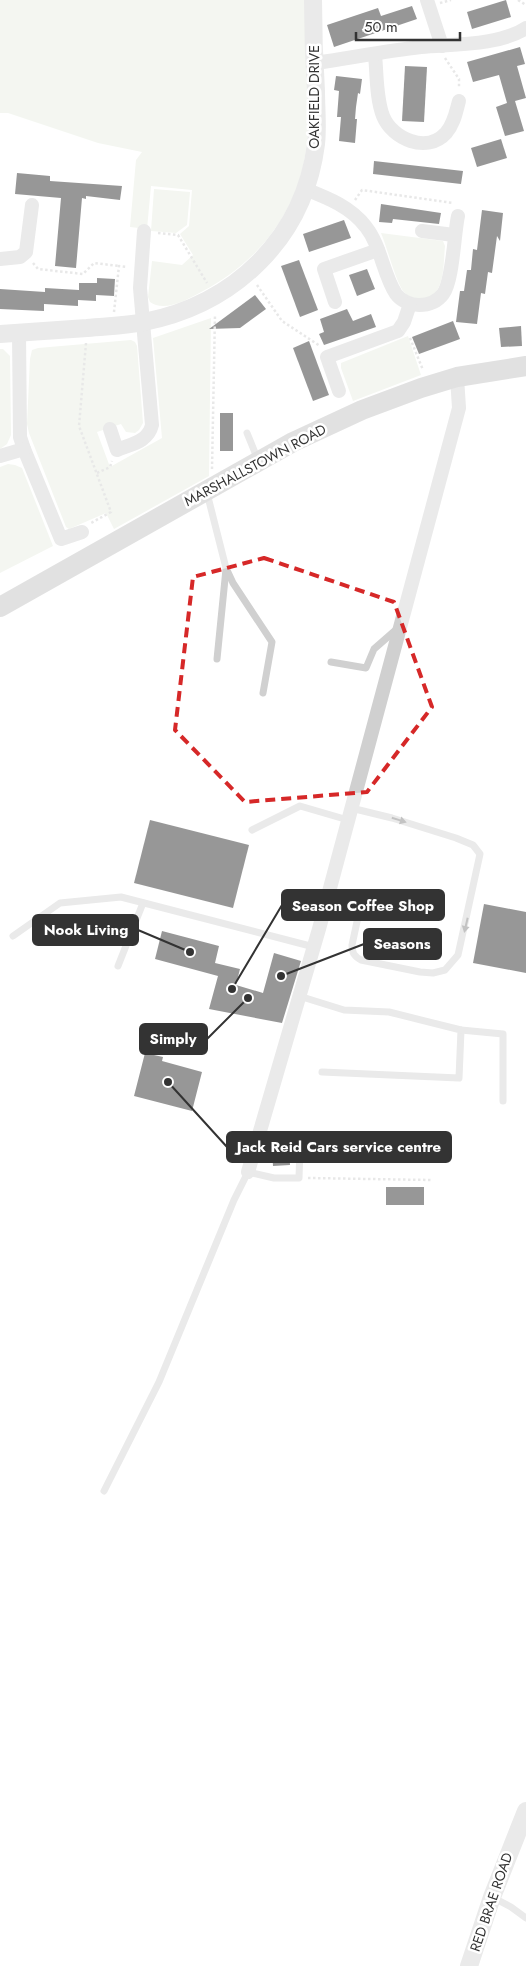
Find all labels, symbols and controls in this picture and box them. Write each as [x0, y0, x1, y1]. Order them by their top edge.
scale bar [356, 10, 460, 42]
text: 50 m [364, 16, 398, 38]
street label: OAKFIELD DRIVE [304, 45, 324, 149]
street label: MARSHALLSTOWN ROAD [180, 419, 330, 511]
one-way arrow [391, 816, 406, 824]
callout: Season Coffee Shop [282, 890, 444, 920]
text: Season Coffee Shop [292, 895, 434, 917]
callout: Nook Living [33, 915, 138, 945]
one-way arrow [462, 917, 470, 932]
text: Nook Living [44, 919, 128, 941]
callout: Seasons [364, 929, 441, 959]
text: Seasons [373, 933, 431, 955]
callout: Simply [140, 1024, 207, 1054]
text: Simply [150, 1028, 197, 1050]
callout: Jack Reid Cars service centre [227, 1132, 451, 1162]
text: Jack Reid Cars service centre [234, 1136, 442, 1158]
street label: RED BRAE ROAD [465, 1850, 517, 1954]

